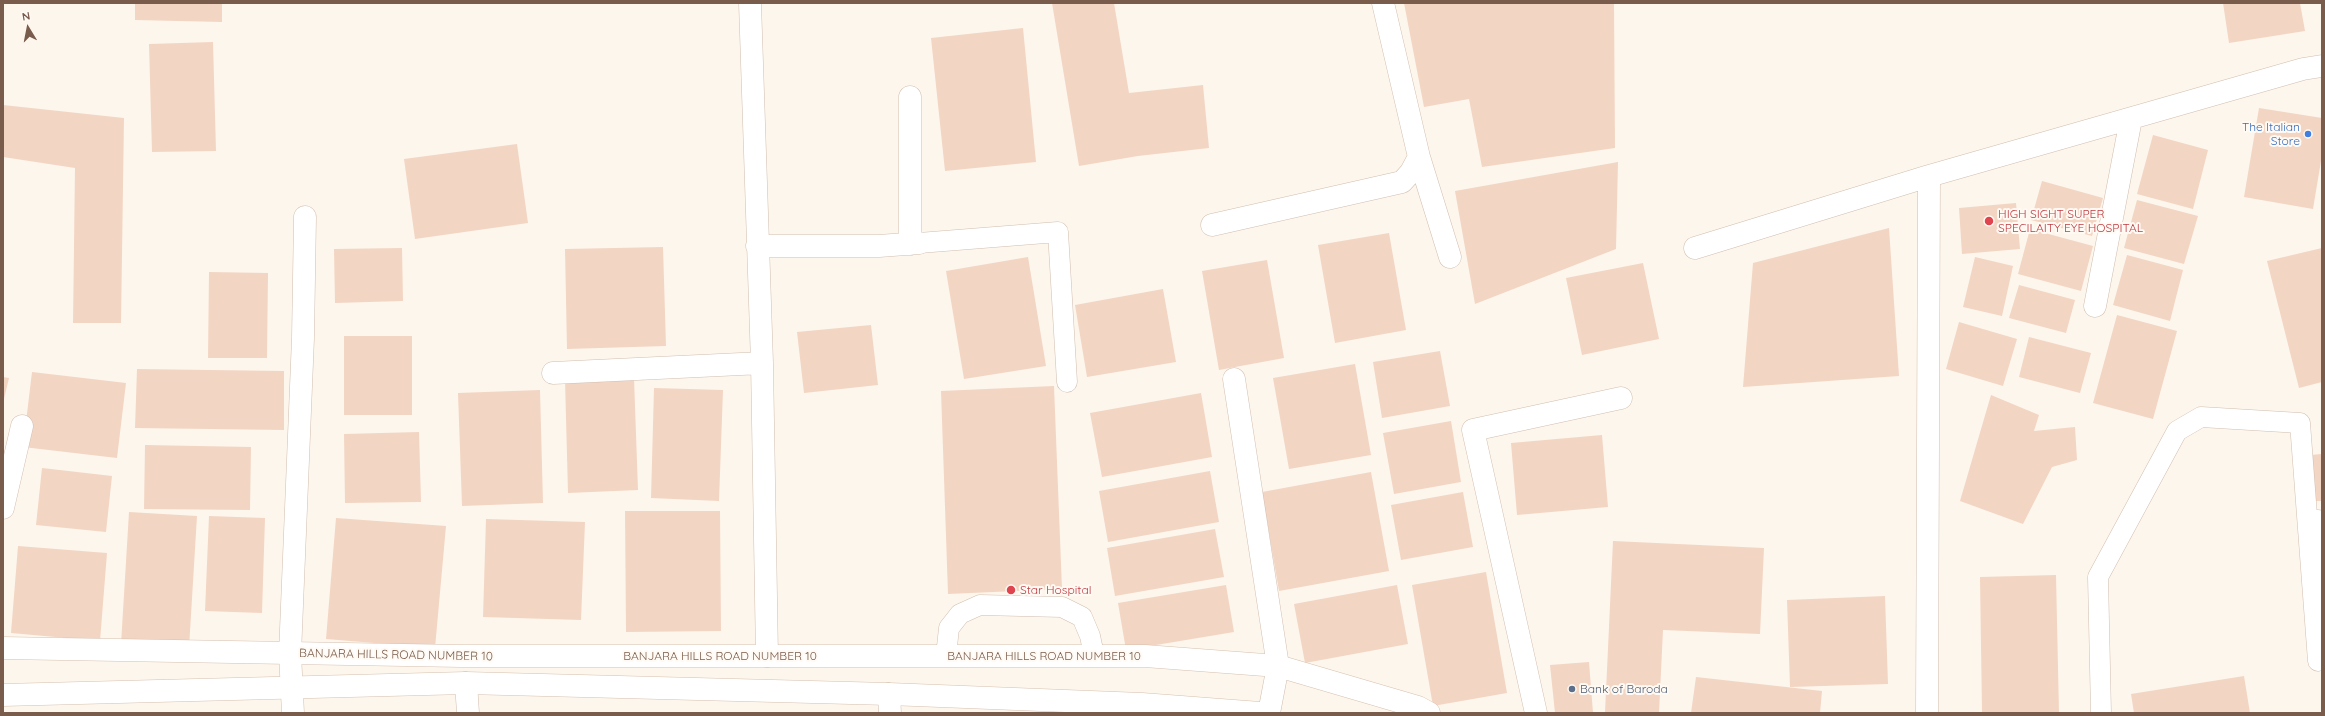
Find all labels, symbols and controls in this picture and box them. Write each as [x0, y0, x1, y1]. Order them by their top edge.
north arrow [8, 8, 48, 48]
text: N [21, 9, 31, 24]
place label: The Italian Store [2242, 120, 2300, 148]
marker: The Italian Store [2303, 129, 2313, 139]
place label: HIGH SIGHT SUPER SPECILAITY EYE HOSPITAL [1998, 207, 2143, 235]
marker: HIGH SIGHT SUPER SPECILAITY EYE HOSPITAL [1983, 215, 1995, 227]
place label: Star Hospital [1020, 583, 1091, 597]
marker: Star Hospital [1005, 584, 1017, 596]
street label: BANJARA HILLS ROAD NUMBER 10 [299, 646, 493, 664]
street label: BANJARA HILLS ROAD NUMBER 10 [623, 649, 817, 663]
street label: BANJARA HILLS ROAD NUMBER 10 [947, 649, 1141, 663]
place label: Bank of Baroda [1580, 682, 1668, 696]
marker: Bank of Baroda [1567, 684, 1577, 694]

